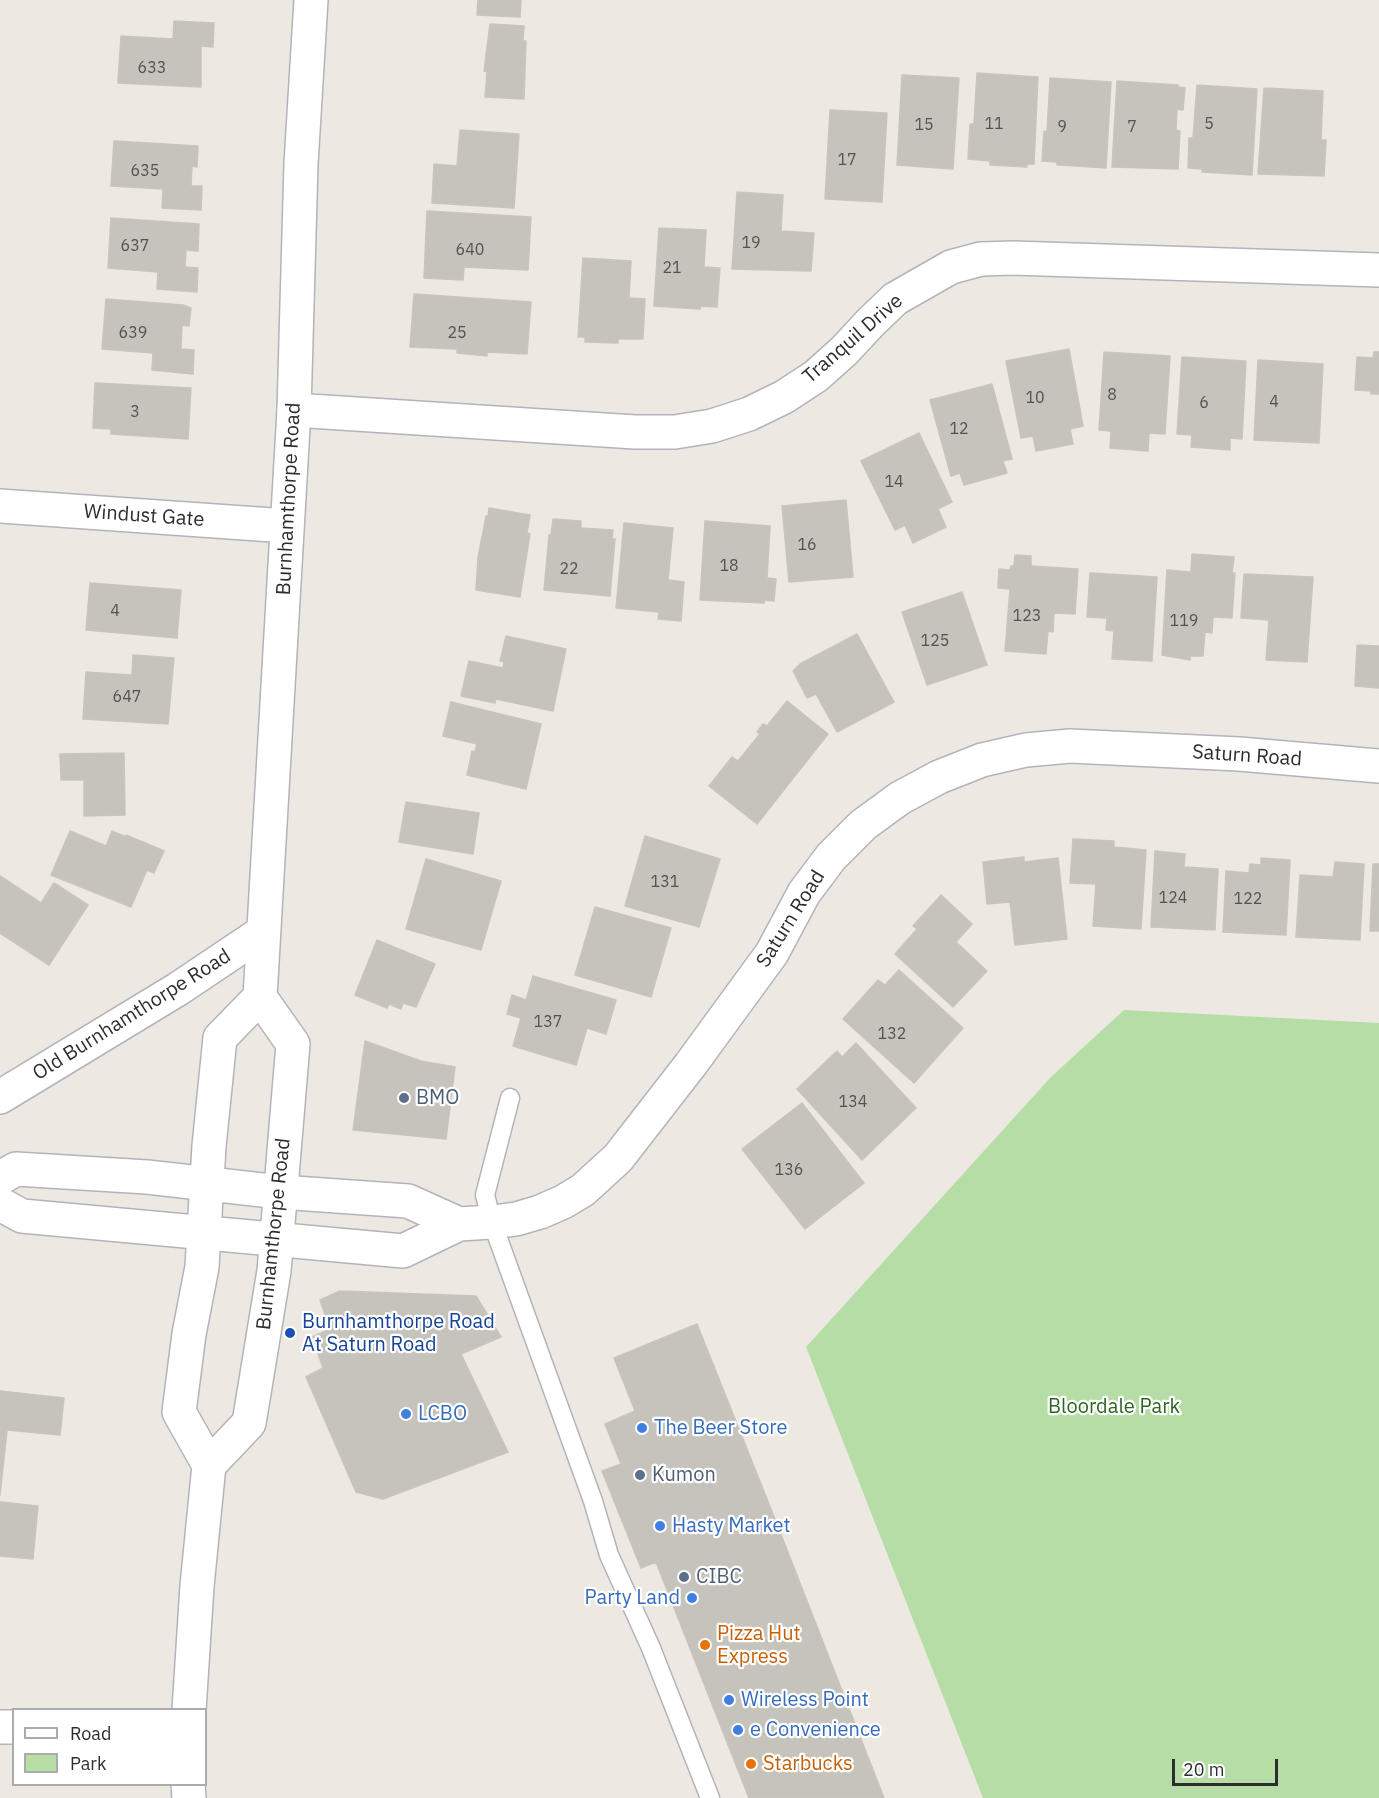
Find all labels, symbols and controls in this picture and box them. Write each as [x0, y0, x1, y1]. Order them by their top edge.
house number: 633 [138, 58, 166, 78]
house number: 11 [984, 114, 1004, 134]
house number: 5 [1204, 114, 1214, 134]
house number: 15 [914, 115, 934, 135]
house number: 9 [1057, 117, 1067, 137]
house number: 7 [1127, 117, 1137, 137]
house number: 17 [837, 150, 857, 170]
house number: 635 [131, 161, 159, 181]
house number: 19 [741, 233, 761, 253]
house number: 637 [121, 236, 149, 256]
house number: 640 [456, 240, 484, 260]
house number: 21 [662, 258, 682, 278]
street label: Tranquil Drive [798, 289, 908, 389]
house number: 639 [119, 323, 147, 343]
house number: 25 [447, 323, 467, 343]
house number: 8 [1107, 385, 1117, 405]
house number: 10 [1025, 388, 1045, 408]
house number: 4 [1269, 392, 1279, 412]
house number: 6 [1199, 393, 1209, 413]
house number: 3 [130, 402, 140, 422]
street label: Burnhamthorpe Road [272, 402, 306, 596]
house number: 12 [949, 419, 969, 439]
house number: 14 [884, 472, 904, 492]
street label: Windust Gate [83, 500, 205, 532]
house number: 16 [797, 535, 817, 555]
house number: 18 [719, 556, 739, 576]
house number: 22 [559, 559, 579, 579]
house number: 4 [110, 601, 120, 621]
house number: 123 [1013, 606, 1041, 626]
house number: 119 [1170, 611, 1198, 631]
house number: 125 [921, 631, 949, 651]
house number: 647 [113, 687, 141, 707]
street label: Saturn Road [1191, 740, 1303, 772]
street label: Saturn Road [752, 866, 830, 972]
house number: 131 [651, 872, 679, 892]
house number: 124 [1159, 888, 1187, 908]
house number: 122 [1234, 889, 1262, 909]
street label: Old Burnhamthorpe Road [29, 944, 235, 1086]
house number: 137 [534, 1012, 562, 1032]
house number: 132 [878, 1024, 906, 1044]
place label: BMO [416, 1086, 459, 1110]
marker: BMO [397, 1091, 411, 1105]
house number: 134 [839, 1092, 867, 1112]
street label: Burnhamthorpe Road [252, 1137, 296, 1331]
house number: 136 [775, 1160, 803, 1180]
place label: Burnhamthorpe Road At Saturn Road [302, 1310, 495, 1357]
marker: Burnhamthorpe Road At Saturn Road [283, 1326, 297, 1340]
park label: Bloordale Park [1048, 1395, 1180, 1419]
place label: LCBO [418, 1402, 467, 1426]
marker: LCBO [399, 1407, 413, 1421]
place label: The Beer Store [654, 1416, 788, 1440]
marker: The Beer Store [635, 1421, 649, 1435]
place label: Kumon [652, 1463, 716, 1487]
marker: Kumon [633, 1468, 647, 1482]
place label: Hasty Market [672, 1514, 791, 1538]
marker: Hasty Market [653, 1519, 667, 1533]
place label: CIBC [696, 1565, 742, 1589]
marker: CIBC [677, 1570, 691, 1584]
place label: Party Land [585, 1586, 680, 1610]
marker: Party Land [685, 1591, 699, 1605]
place label: Pizza Hut Express [717, 1622, 801, 1669]
marker: Pizza Hut Express [698, 1638, 712, 1652]
place label: Wireless Point [741, 1688, 869, 1712]
marker: Wireless Point [722, 1693, 736, 1707]
legend [12, 1708, 207, 1786]
place label: e Convenience [750, 1718, 881, 1742]
text: Road [70, 1722, 111, 1745]
marker: e Convenience [731, 1723, 745, 1737]
scale bar [1175, 1747, 1282, 1785]
text: Park [70, 1752, 106, 1775]
place label: Starbucks [763, 1752, 853, 1776]
marker: Starbucks [744, 1757, 758, 1771]
text: 20 m [1183, 1758, 1225, 1781]

